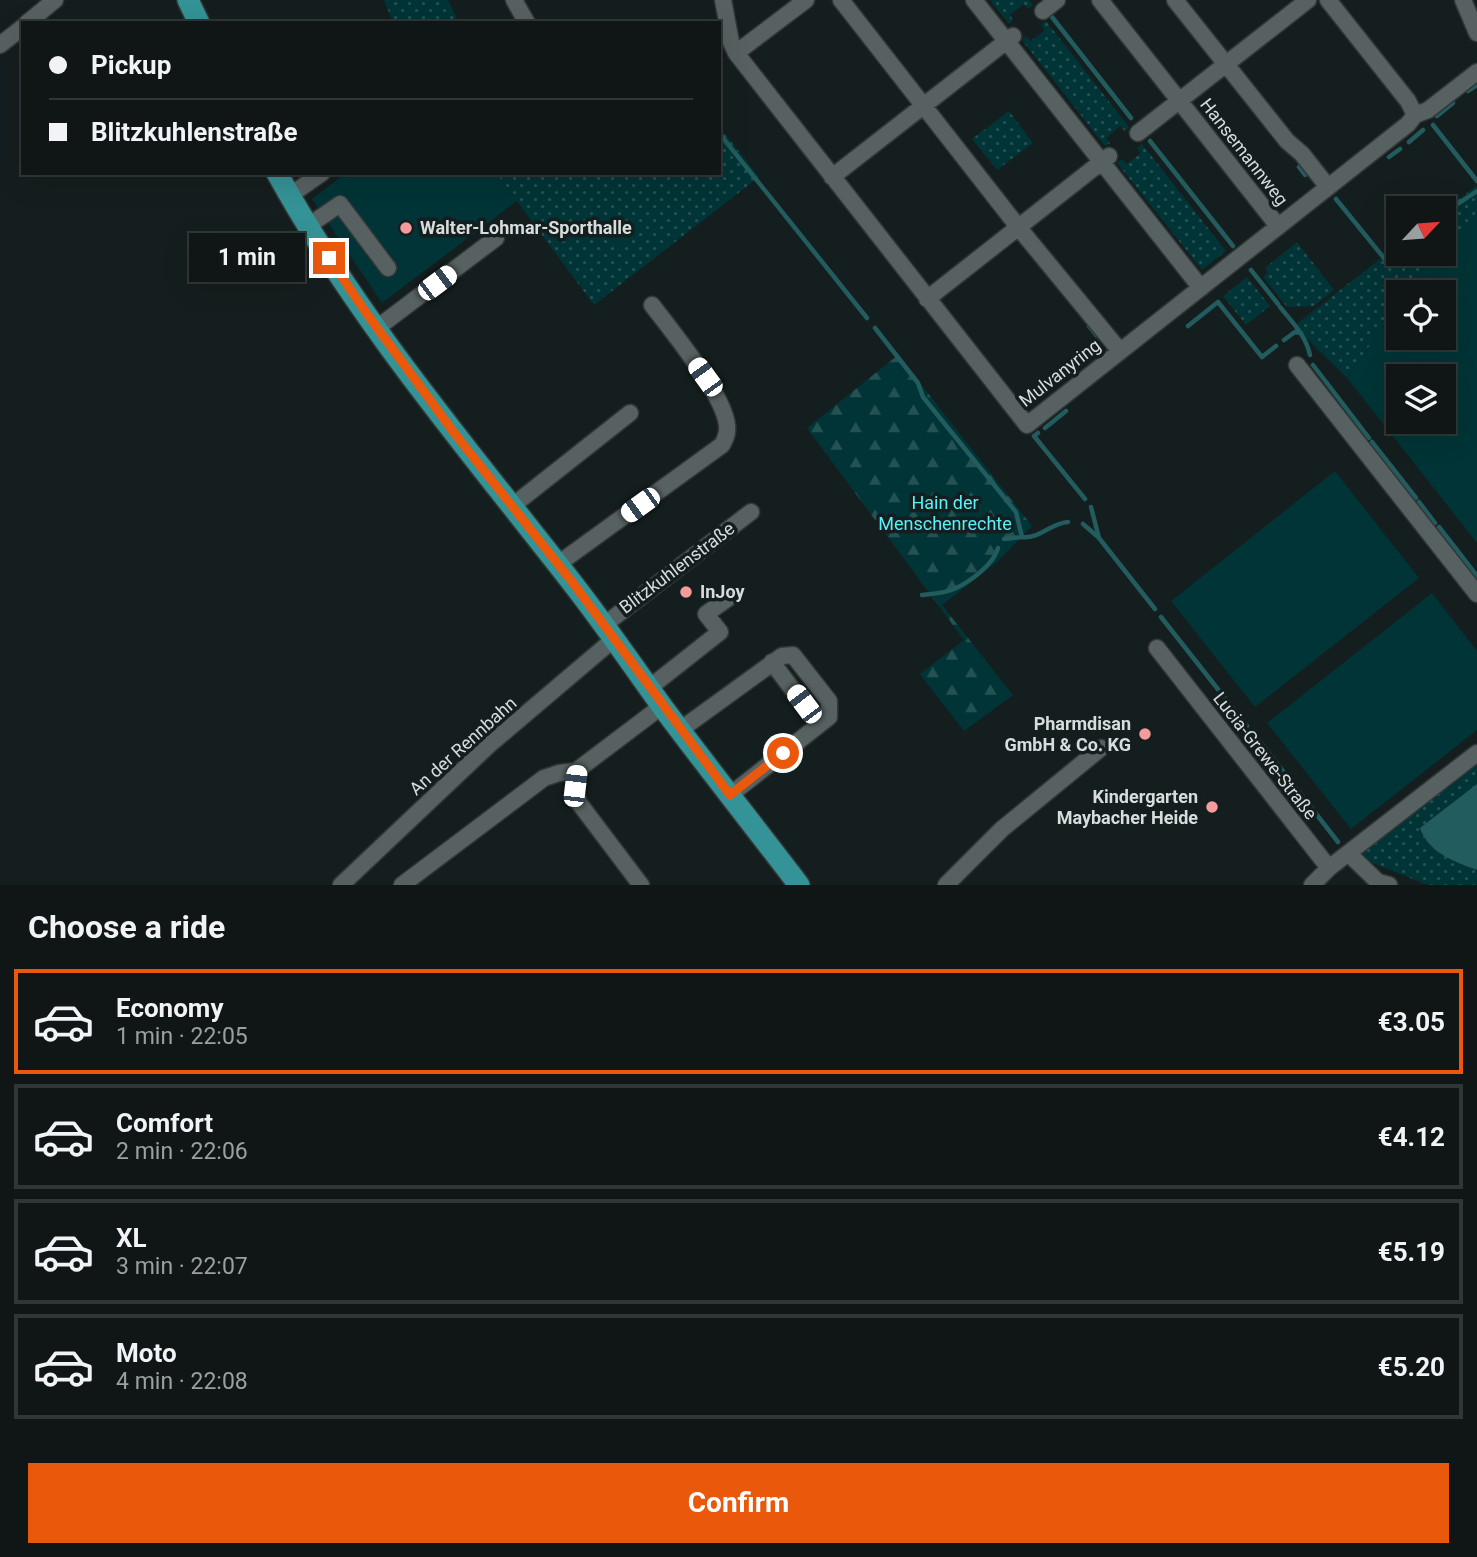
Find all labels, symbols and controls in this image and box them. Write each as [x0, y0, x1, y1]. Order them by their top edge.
text: Pickup [91, 50, 171, 80]
street label: Hansemannweg [1196, 94, 1293, 209]
text: Blitzkuhlenstraße [91, 117, 298, 147]
north arrow [1386, 196, 1456, 266]
map controls [1386, 196, 1456, 434]
place label: Walter-Lohmar-Sporthalle [420, 217, 632, 238]
marker: Walter-Lohmar-Sporthalle [398, 220, 414, 236]
callout: 1 min [189, 233, 304, 282]
route end [313, 242, 345, 274]
text: 1 min [218, 244, 276, 271]
car [414, 262, 461, 304]
button: locate [1386, 280, 1456, 350]
street label: Mulvanyring [1015, 334, 1105, 411]
car [685, 354, 726, 400]
button: layers [1386, 364, 1456, 434]
car [617, 484, 664, 526]
park label: Hain der Menschenrechte [878, 492, 1012, 534]
street label: Blitzkuhlenstraße [615, 518, 738, 618]
place label: InJoy [700, 581, 745, 602]
marker: InJoy [678, 584, 694, 600]
car [783, 681, 826, 727]
street label: Lucia-Grewe-Straße [1209, 688, 1322, 824]
street label: An der Rennbahn [405, 692, 520, 799]
place label: Pharmdisan GmbH & Co. KG [1004, 713, 1131, 755]
marker: Pharmdisan GmbH & Co. KG [1137, 726, 1153, 742]
route start [767, 737, 799, 769]
car [563, 764, 588, 808]
place label: Kindergarten Maybacher Heide [1057, 786, 1198, 828]
marker: Kindergarten Maybacher Heide [1204, 799, 1220, 815]
text: Choose a ride [28, 908, 225, 946]
icon: car [32, 990, 95, 1053]
text: Economy [116, 993, 223, 1023]
text: €3.05 [1378, 1007, 1445, 1037]
text: 1 min · 22:05 [116, 1023, 248, 1050]
icon: car [32, 1105, 95, 1168]
text: Comfort [116, 1108, 213, 1138]
text: €4.12 [1378, 1122, 1445, 1152]
text: 2 min · 22:06 [116, 1138, 248, 1165]
icon: car [32, 1220, 95, 1283]
text: XL [116, 1223, 147, 1253]
text: €5.19 [1378, 1237, 1445, 1267]
text: 3 min · 22:07 [116, 1253, 248, 1280]
icon: car [32, 1335, 95, 1398]
text: Moto [116, 1338, 177, 1368]
text: €5.20 [1378, 1352, 1445, 1382]
text: 4 min · 22:08 [116, 1368, 248, 1395]
button: Confirm [28, 1463, 1449, 1543]

